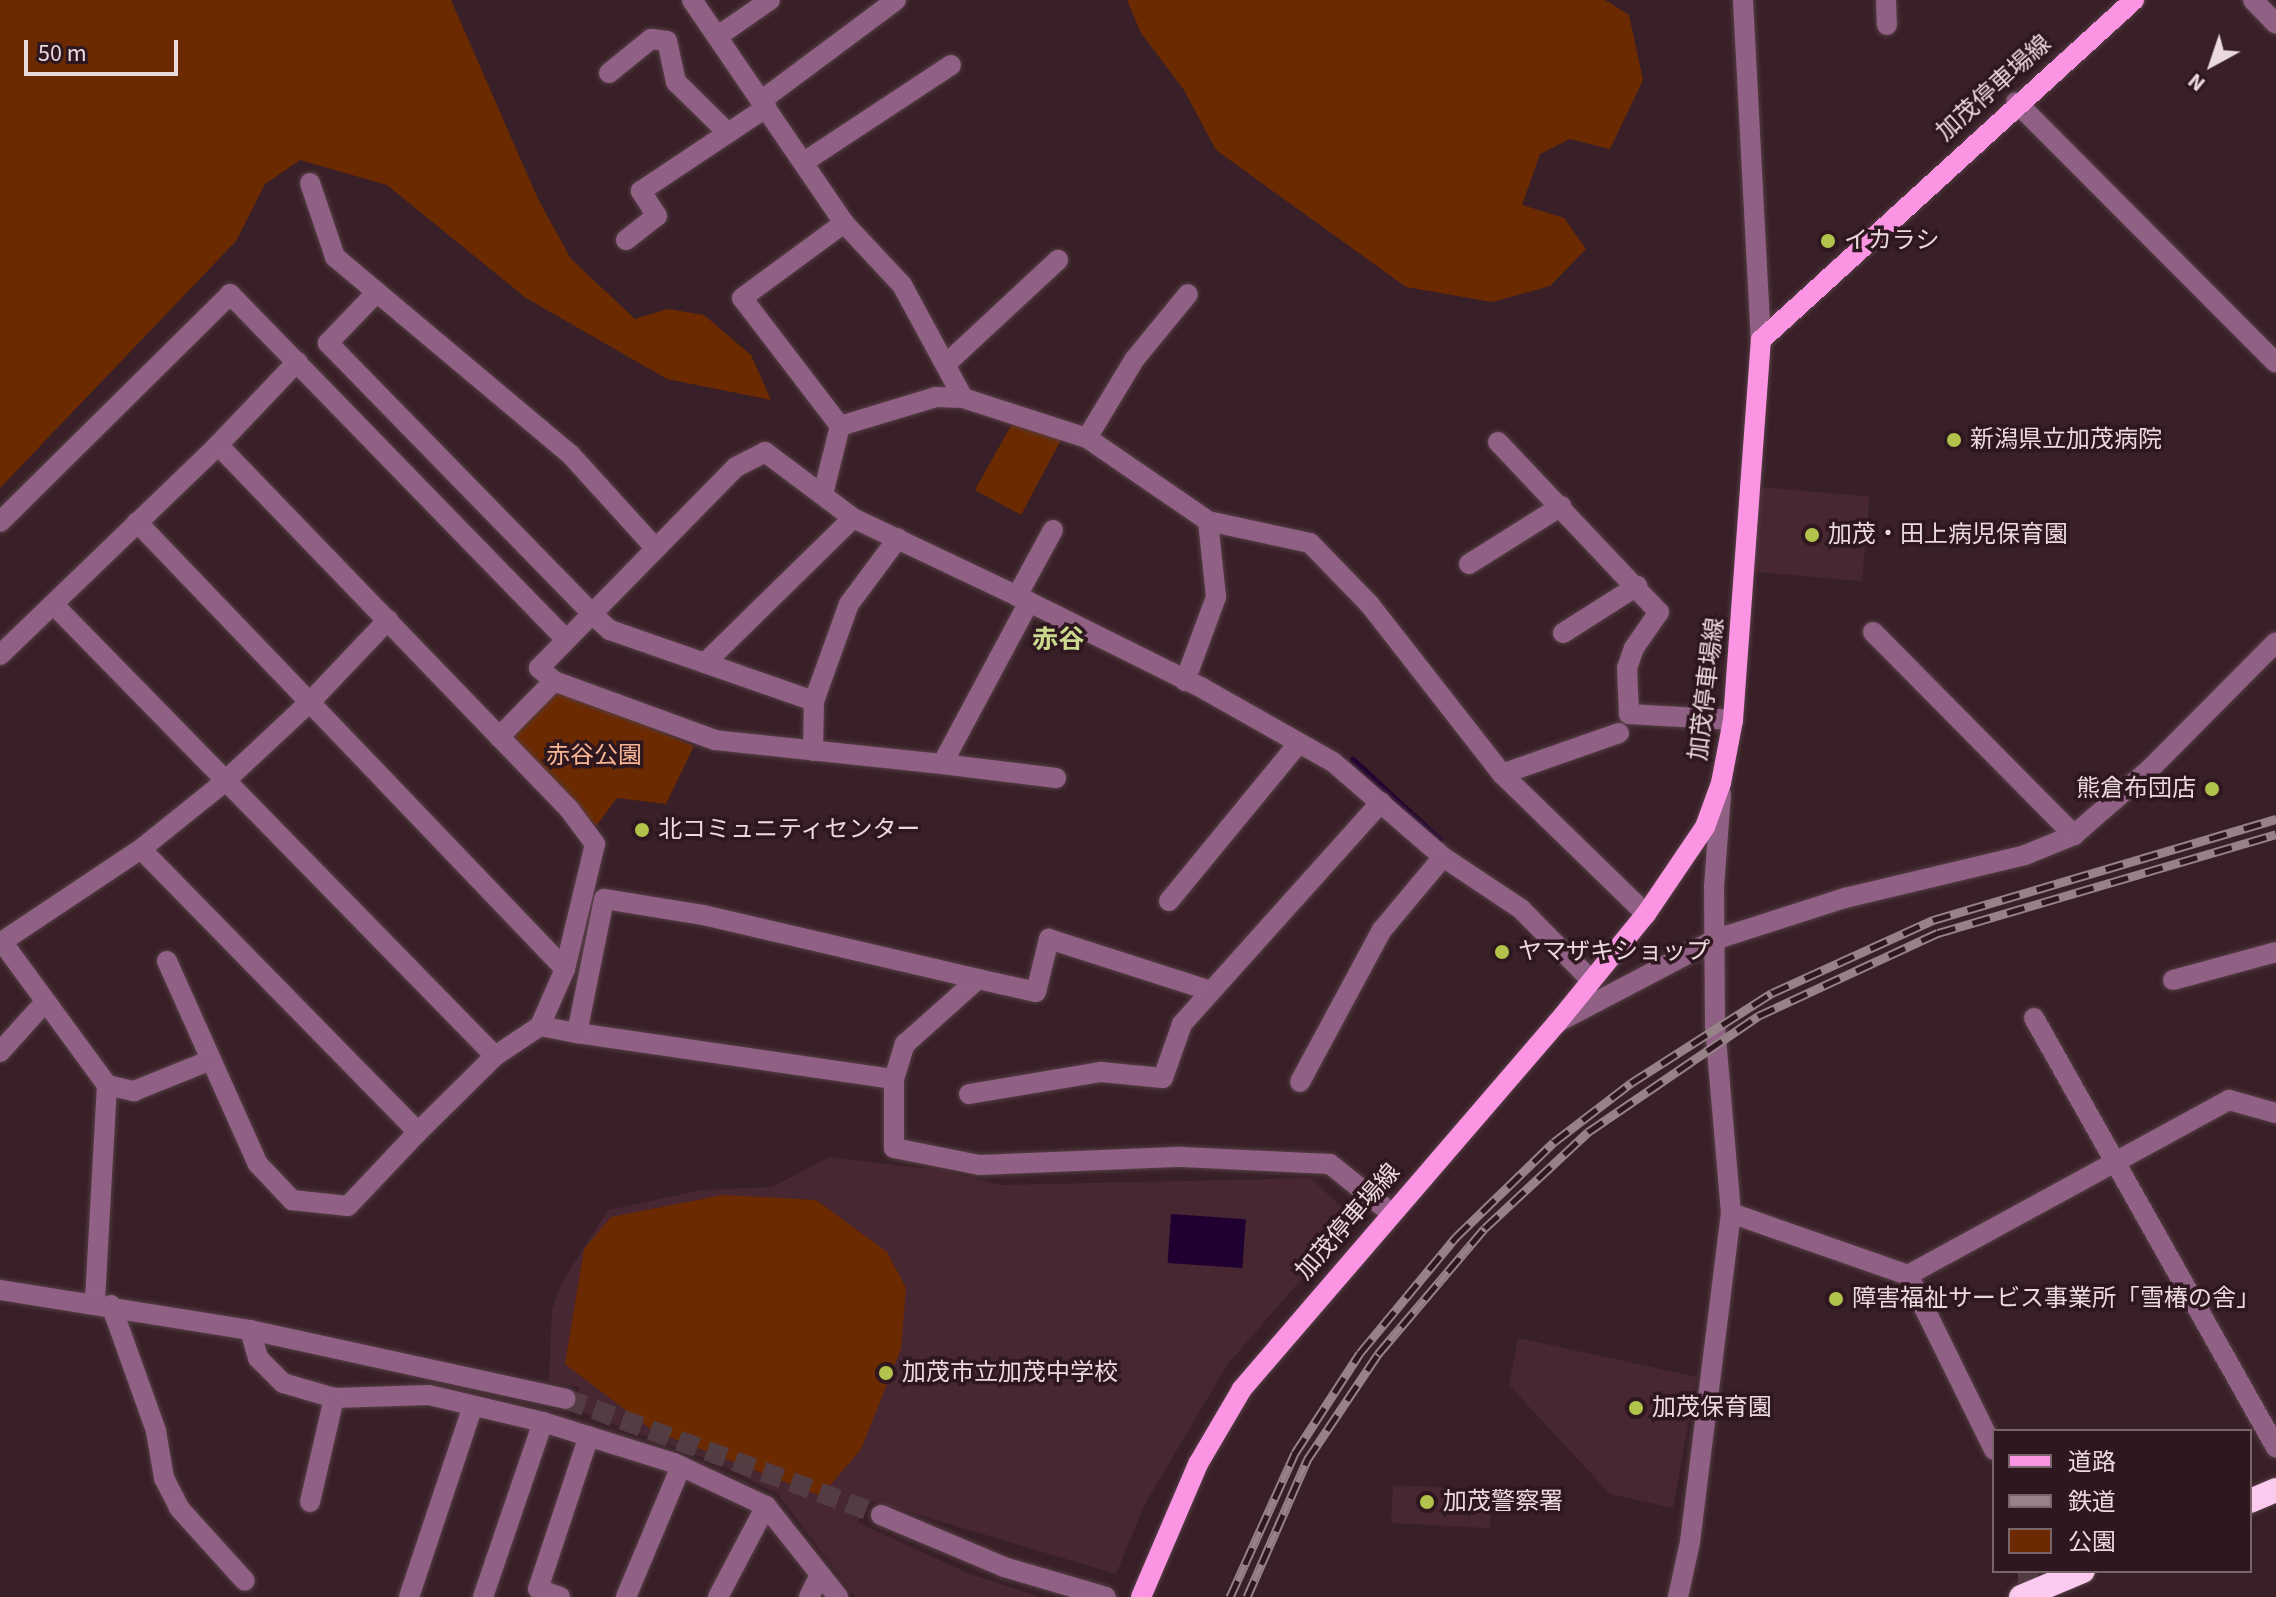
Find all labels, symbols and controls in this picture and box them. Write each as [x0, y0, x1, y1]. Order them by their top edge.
scale bar [28, 24, 182, 74]
north arrow [2172, 24, 2252, 104]
street label: 加茂停車場線 [1931, 29, 2057, 147]
text: 50 m [38, 36, 87, 71]
text: N [2181, 65, 2212, 99]
place label: イカラシ [1844, 227, 1940, 255]
marker: イカラシ [1819, 232, 1837, 250]
place label: 新潟県立加茂病院 [1970, 426, 2162, 454]
marker: 新潟県立加茂病院 [1945, 431, 1963, 449]
place label: 加茂・田上病児保育園 [1828, 521, 2068, 549]
marker: 加茂・田上病児保育園 [1803, 526, 1821, 544]
street label: 加茂停車場線 [1684, 616, 1730, 762]
district label: 赤谷 [1032, 624, 1084, 656]
park label: 赤谷公園 [546, 742, 642, 770]
place label: 熊倉布団店 [2076, 775, 2196, 803]
marker: 熊倉布団店 [2203, 780, 2221, 798]
place label: 北コミュニティセンター [658, 816, 922, 844]
marker: 北コミュニティセンター [633, 821, 651, 839]
place label: ヤマザキショップ [1518, 938, 1710, 966]
marker: ヤマザキショップ [1493, 943, 1511, 961]
street label: 加茂停車場線 [1290, 1158, 1406, 1286]
place label: 障害福祉サービス事業所「雪椿の舎」 [1852, 1285, 2260, 1313]
marker: 障害福祉サービス事業所「雪椿の舎」 [1827, 1290, 1845, 1308]
place label: 加茂市立加茂中学校 [902, 1359, 1118, 1387]
marker: 加茂市立加茂中学校 [877, 1364, 895, 1382]
place label: 加茂保育園 [1652, 1394, 1772, 1422]
marker: 加茂保育園 [1627, 1399, 1645, 1417]
legend [1992, 1429, 2252, 1573]
text: 道路 [2068, 1445, 2116, 1480]
text: 鉄道 [2068, 1485, 2116, 1520]
place label: 加茂警察署 [1443, 1488, 1563, 1516]
marker: 加茂警察署 [1418, 1493, 1436, 1511]
text: 公園 [2068, 1525, 2116, 1560]

